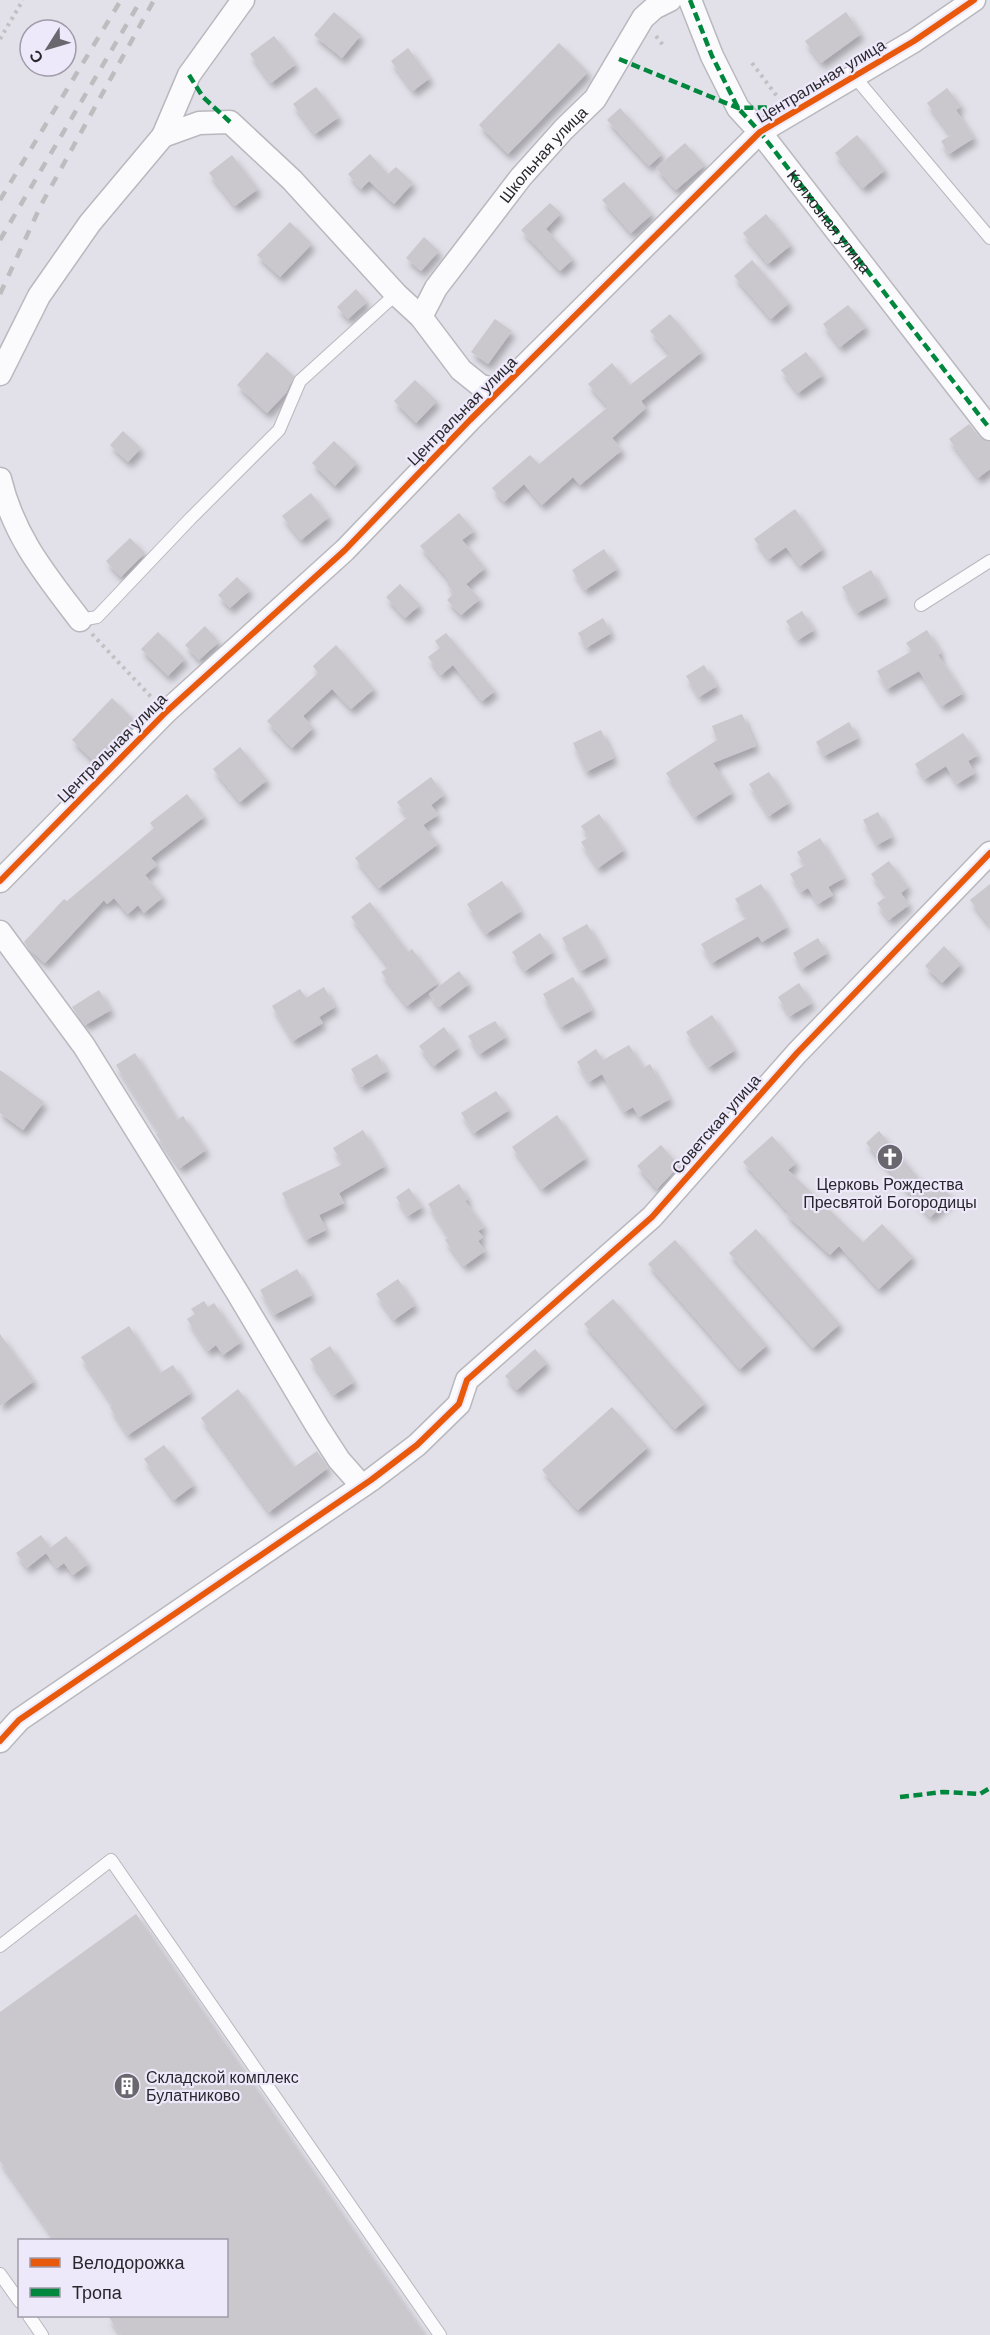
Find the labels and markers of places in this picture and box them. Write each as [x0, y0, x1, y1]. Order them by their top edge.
church icon: Церковь Рождества Пресвятой Богородицы [875, 1142, 905, 1172]
place label: Церковь Рождества Пресвятой Богородицы [803, 1174, 977, 1213]
place label: Складской комплекс Булатниково [146, 2067, 299, 2106]
building icon: Складской комплекс Булатниково [112, 2071, 142, 2101]

